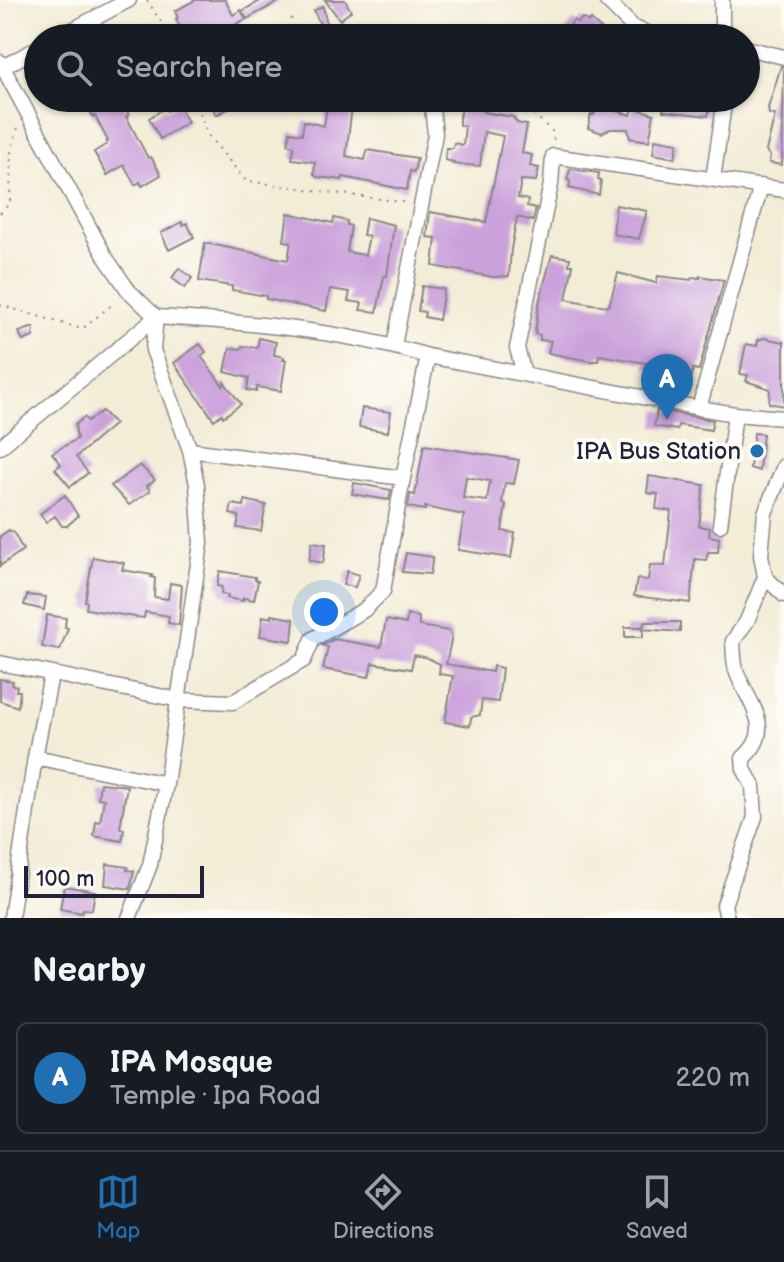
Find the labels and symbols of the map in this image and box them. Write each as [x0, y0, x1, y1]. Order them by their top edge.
pin: A [641, 354, 693, 420]
place label: IPA Bus Station [576, 437, 741, 466]
marker: IPA Bus Station [748, 442, 766, 460]
your location [304, 592, 344, 632]
scale bar [24, 862, 204, 898]

